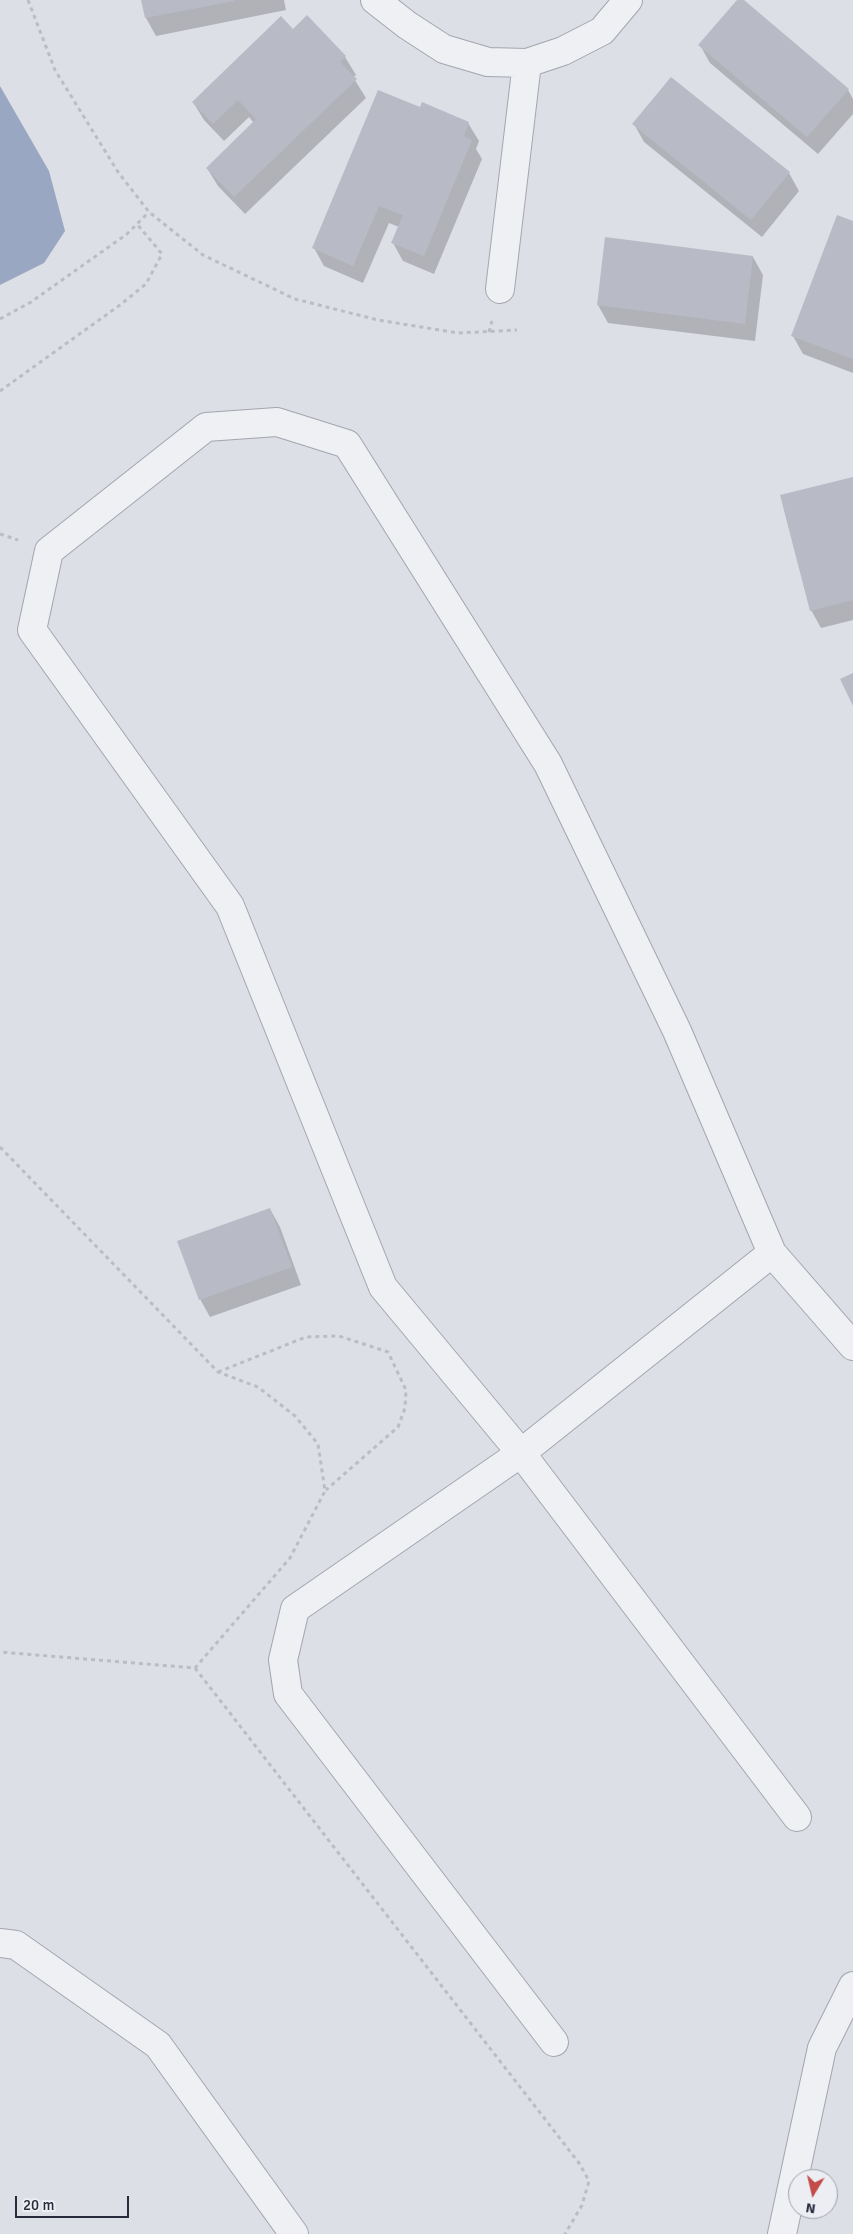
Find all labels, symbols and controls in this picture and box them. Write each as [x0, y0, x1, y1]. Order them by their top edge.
north arrow [788, 2169, 838, 2219]
scale bar [18, 2186, 131, 2218]
text: 20 m [23, 2196, 54, 2214]
text: N [805, 2199, 817, 2217]

